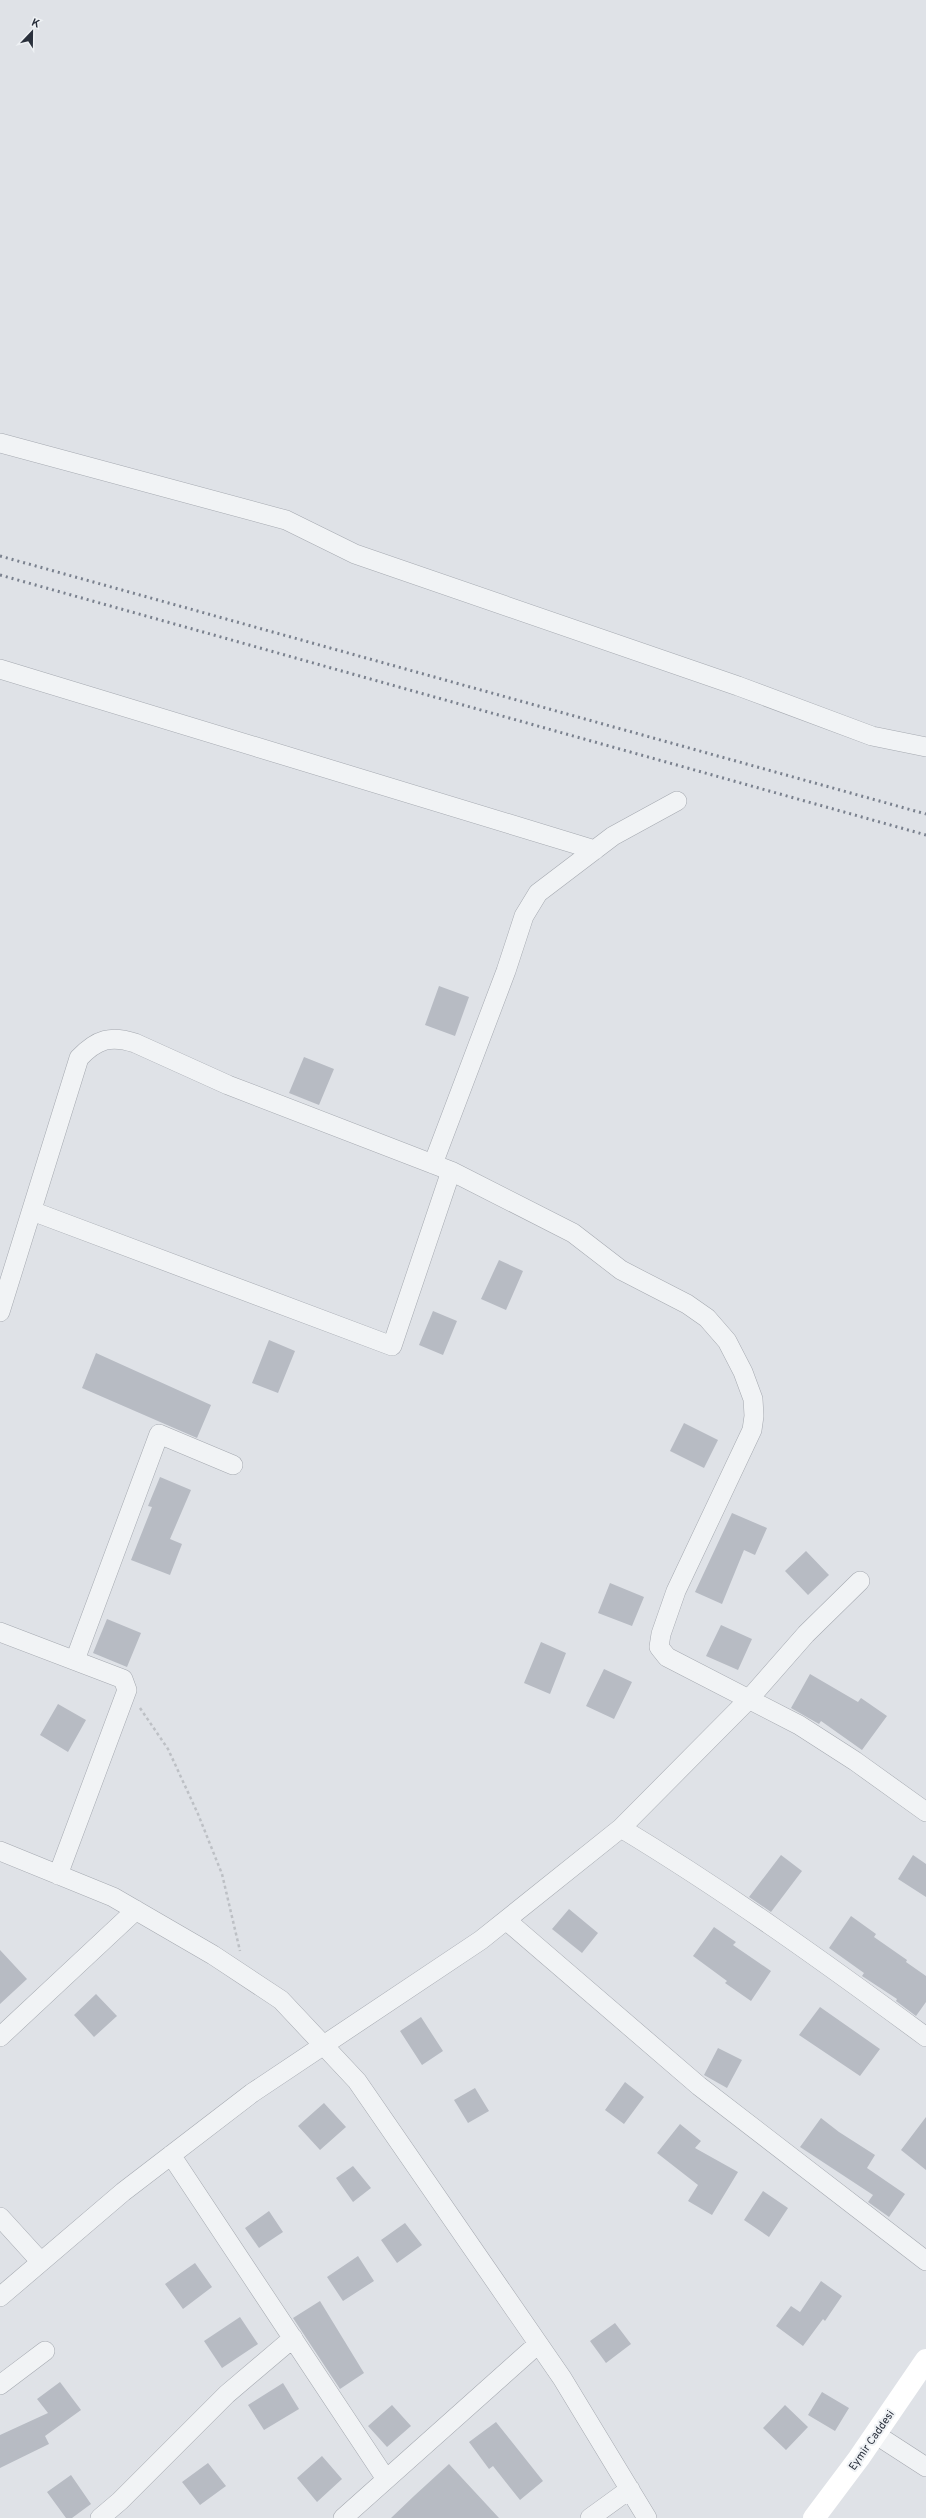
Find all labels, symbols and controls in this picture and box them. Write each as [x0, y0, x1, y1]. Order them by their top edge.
north arrow [12, 12, 52, 52]
text: K [29, 16, 42, 32]
street label: Eymir Caddesi [846, 2408, 898, 2473]

